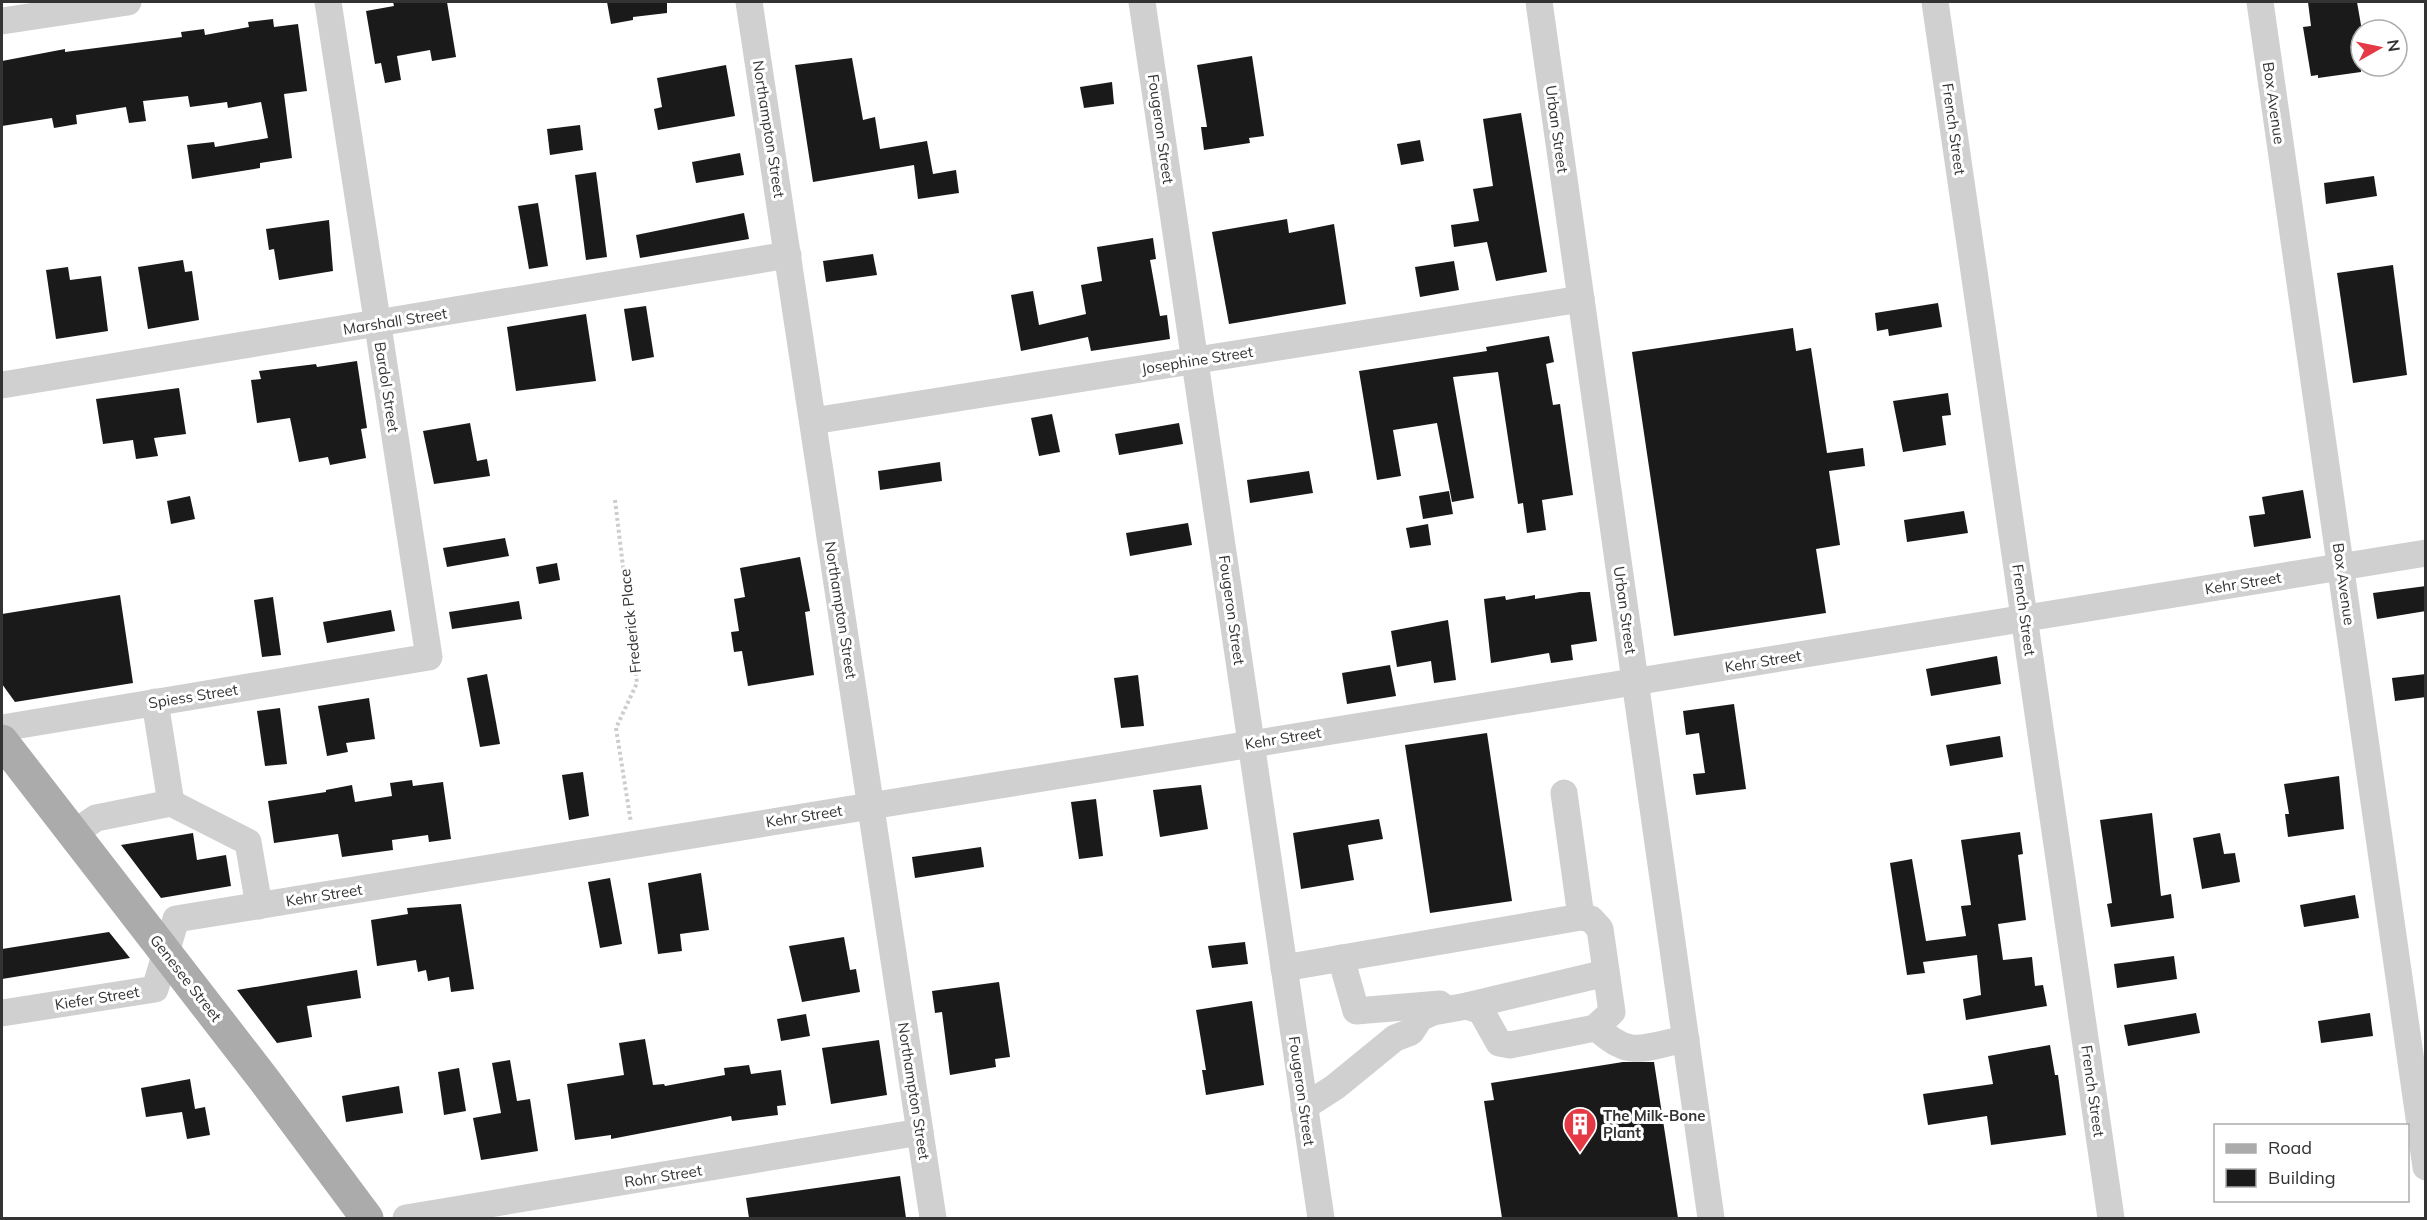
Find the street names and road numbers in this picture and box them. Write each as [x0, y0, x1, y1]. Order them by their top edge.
street label: Northampton Street [749, 59, 789, 199]
street label: Box Avenue [2259, 61, 2289, 145]
street label: Fougeron Street [1144, 73, 1178, 185]
street label: French Street [1938, 82, 1970, 176]
street label: Urban Street [1541, 84, 1573, 174]
street label: Marshall Street [342, 303, 448, 339]
street label: Bardol Street [370, 341, 404, 433]
street label: Josephine Street [1140, 342, 1254, 378]
street label: Northampton Street [821, 540, 861, 680]
street label: Box Avenue [2329, 542, 2359, 626]
street label: Fougeron Street [1215, 554, 1249, 666]
street label: French Street [2008, 563, 2040, 657]
street label: Urban Street [1609, 565, 1641, 655]
street label: Frederick Place [615, 568, 645, 674]
street label: Kehr Street [2203, 568, 2283, 598]
street label: Kehr Street [1723, 646, 1803, 676]
street label: Spiess Street [147, 680, 239, 712]
street label: Kehr Street [1243, 723, 1323, 753]
street label: Kehr Street [764, 801, 844, 831]
street label: Kehr Street [284, 880, 364, 910]
street label: Genesee Street [146, 931, 226, 1025]
street label: Kiefer Street [53, 982, 141, 1014]
street label: Northampton Street [894, 1021, 934, 1161]
street label: Fougeron Street [1285, 1035, 1319, 1147]
street label: French Street [2077, 1044, 2109, 1138]
street label: Rohr Street [623, 1160, 703, 1192]

